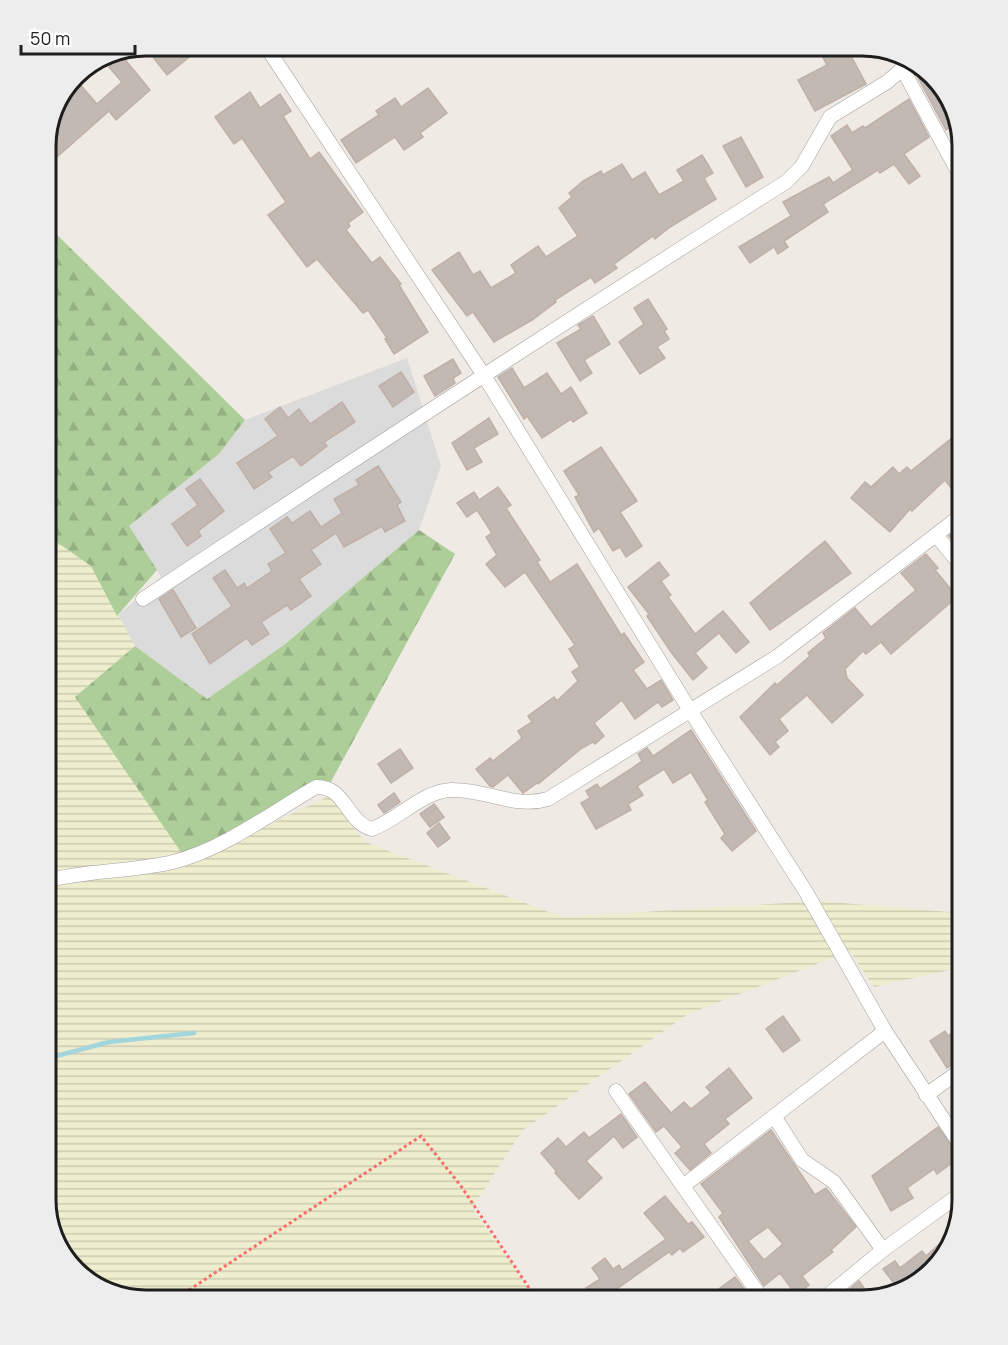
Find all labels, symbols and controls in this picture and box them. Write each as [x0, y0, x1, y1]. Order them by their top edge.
scale bar [21, 18, 135, 56]
text: 50 m [30, 26, 70, 50]

